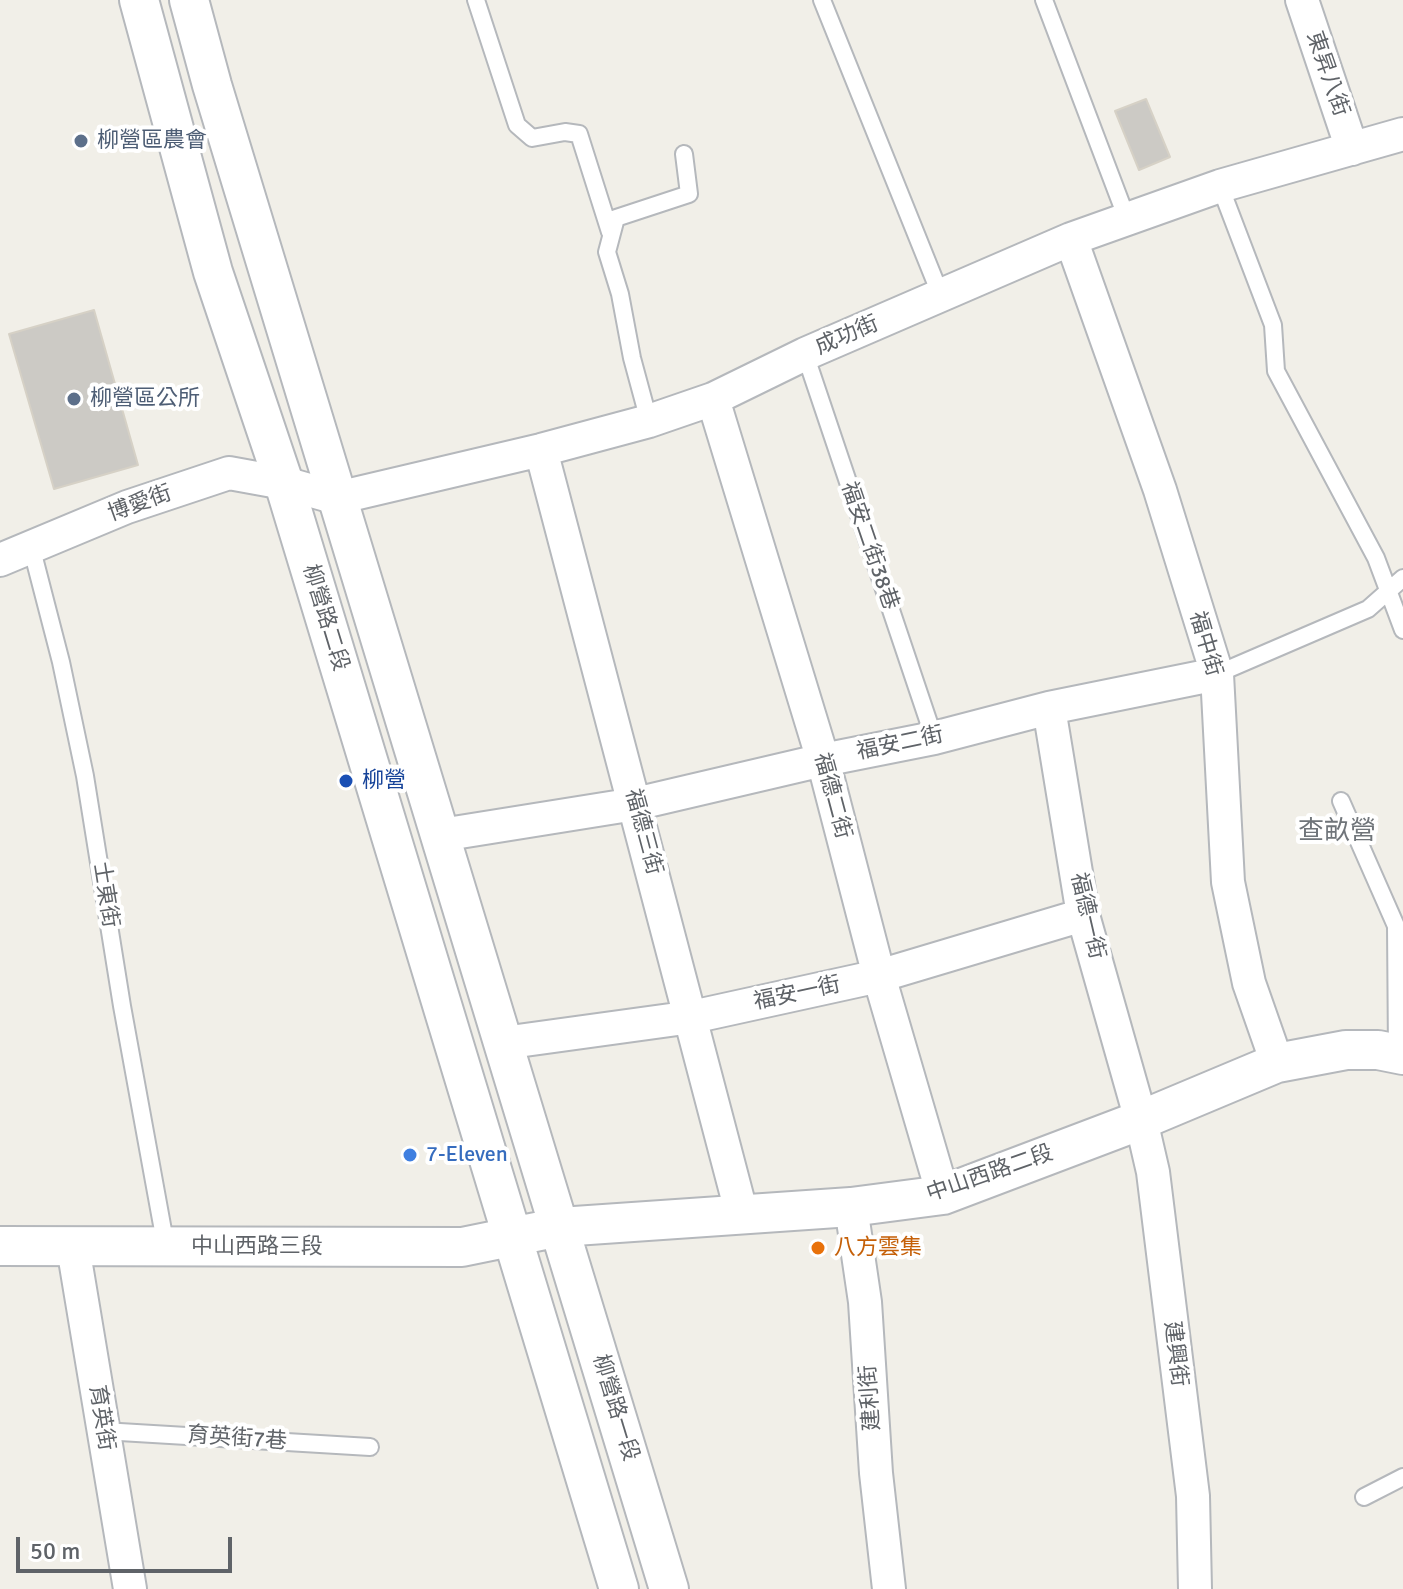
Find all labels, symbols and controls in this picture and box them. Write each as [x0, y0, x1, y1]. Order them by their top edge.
street label: 東昇八街 [1300, 28, 1354, 120]
place label: 柳營區農會 [97, 128, 207, 154]
marker: 柳營區農會 [72, 132, 90, 150]
street label: 成功街 [811, 311, 883, 361]
place label: 柳營區公所 [90, 386, 200, 412]
marker: 柳營區公所 [65, 390, 83, 408]
street label: 福安二街38巷 [835, 478, 903, 614]
street label: 博愛街 [104, 480, 176, 528]
street label: 柳營路二段 [296, 562, 354, 674]
street label: 福中街 [1183, 609, 1227, 679]
street label: 福安二街 [854, 722, 946, 766]
street label: 福德二街 [808, 750, 856, 842]
place label: 柳營 [362, 768, 406, 794]
marker: 柳營 [337, 772, 355, 790]
street label: 福德三街 [619, 786, 667, 878]
district label: 查畝營 [1298, 816, 1376, 848]
street label: 士東街 [87, 860, 123, 930]
street label: 福德一街 [1064, 870, 1110, 962]
street label: 福安一街 [751, 972, 843, 1016]
street label: 中山西路二段 [923, 1140, 1057, 1208]
place label: 7-Eleven [426, 1142, 508, 1168]
marker: 7-Eleven [401, 1146, 419, 1164]
street label: 中山西路三段 [191, 1234, 323, 1260]
place label: 八方雲集 [834, 1235, 922, 1261]
marker: 八方雲集 [809, 1239, 827, 1257]
street label: 建興街 [1158, 1320, 1192, 1388]
street label: 柳營路一段 [586, 1352, 644, 1464]
street label: 建利街 [856, 1364, 886, 1432]
street label: 育英街 [83, 1383, 119, 1453]
street label: 育英街7巷 [186, 1422, 288, 1456]
scale bar [20, 1521, 236, 1571]
text: 50 m [30, 1536, 80, 1566]

